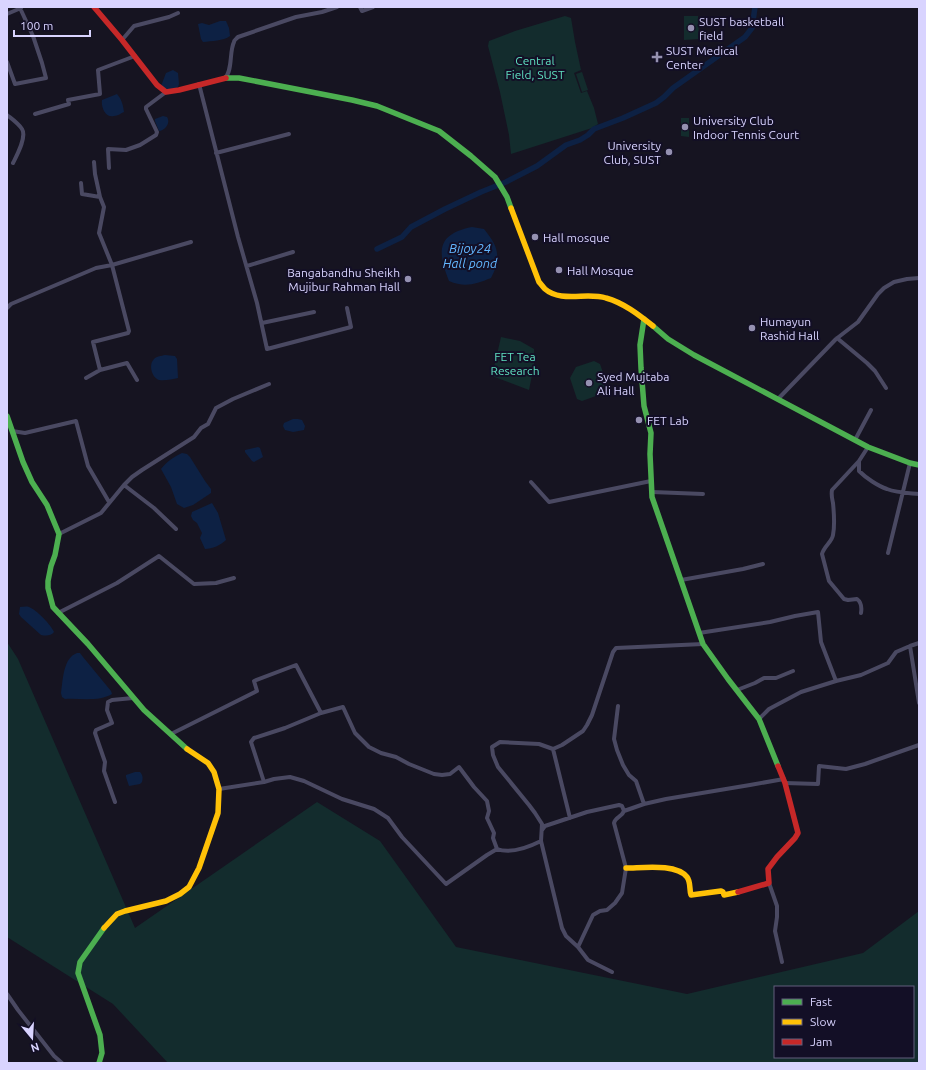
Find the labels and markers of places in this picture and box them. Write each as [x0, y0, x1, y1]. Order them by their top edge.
place label: SUST basketball field [699, 15, 784, 42]
marker: SUST basketball field [686, 23, 696, 33]
place label: SUST Medical Center [666, 44, 738, 71]
marker: SUST Medical Center [651, 51, 663, 63]
place label: University Club Indoor Tennis Court [693, 114, 799, 141]
marker: University Club Indoor Tennis Court [680, 122, 690, 132]
place label: University Club, SUST [604, 139, 661, 166]
marker: University Club, SUST [664, 147, 674, 157]
place label: Hall mosque [543, 231, 610, 244]
marker: Hall mosque [530, 232, 540, 242]
place label: Hall Mosque [567, 264, 634, 277]
marker: Hall Mosque [554, 265, 564, 275]
place label: Bangabandhu Sheikh Mujibur Rahman Hall [287, 266, 400, 293]
marker: Bangabandhu Sheikh Mujibur Rahman Hall [403, 274, 413, 284]
place label: Humayun Rashid Hall [760, 315, 819, 342]
marker: Humayun Rashid Hall [747, 323, 757, 333]
place label: Syed Mujtaba Ali Hall [597, 370, 670, 397]
marker: Syed Mujtaba Ali Hall [584, 378, 594, 388]
place label: FET Lab [647, 414, 689, 427]
marker: FET Lab [634, 415, 644, 425]

